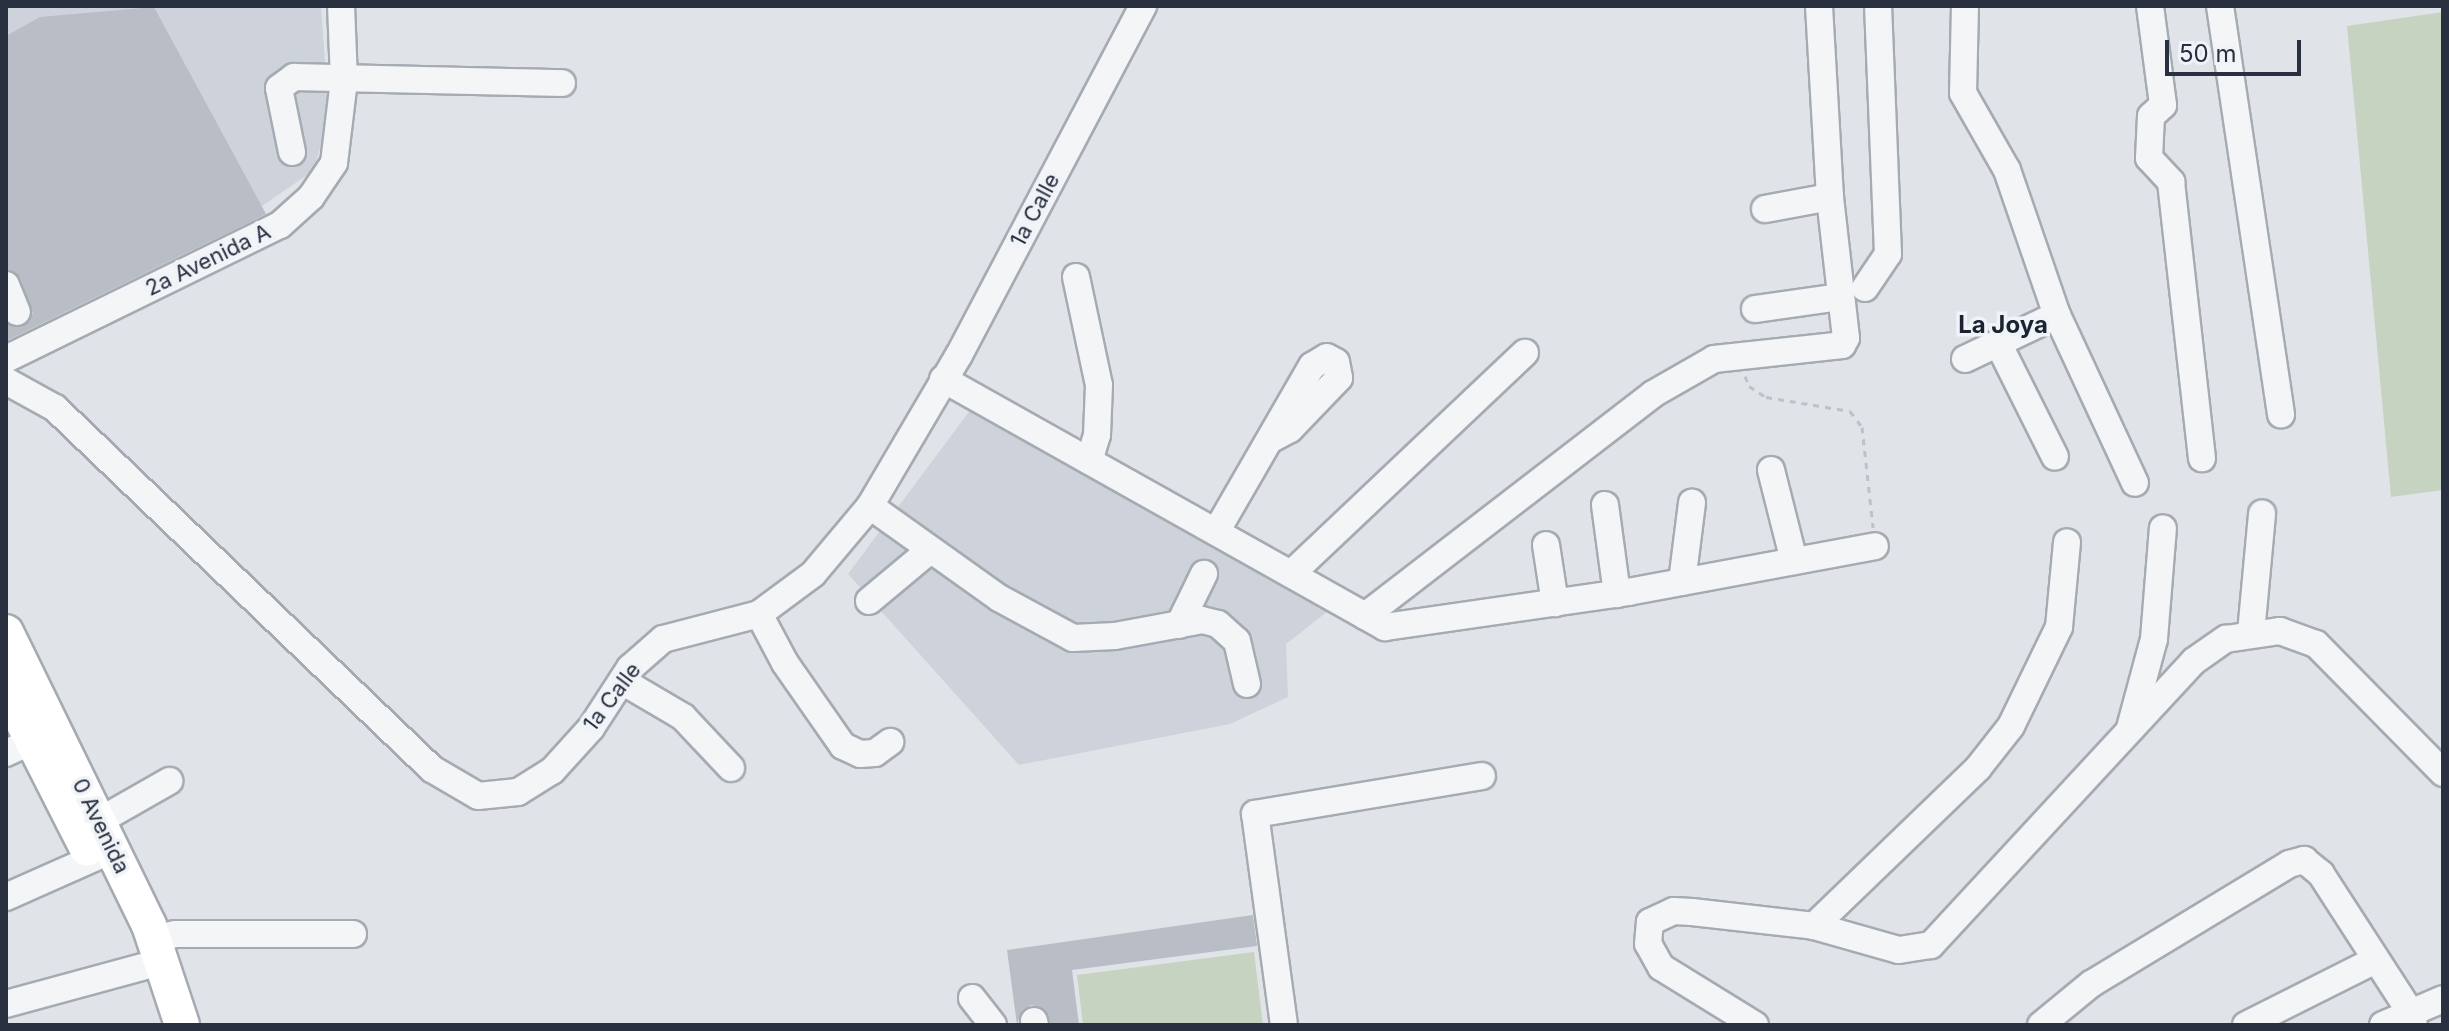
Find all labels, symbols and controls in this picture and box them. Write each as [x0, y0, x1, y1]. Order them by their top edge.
scale bar [2169, 24, 2305, 74]
text: 50 m [2179, 39, 2237, 68]
street label: 1a Calle [1005, 169, 1065, 251]
street label: 2a Avenida A [141, 218, 275, 302]
district label: La Joya [1958, 311, 2048, 339]
street label: 1a Calle [578, 657, 646, 737]
street label: 0 Avenida [67, 774, 135, 878]

